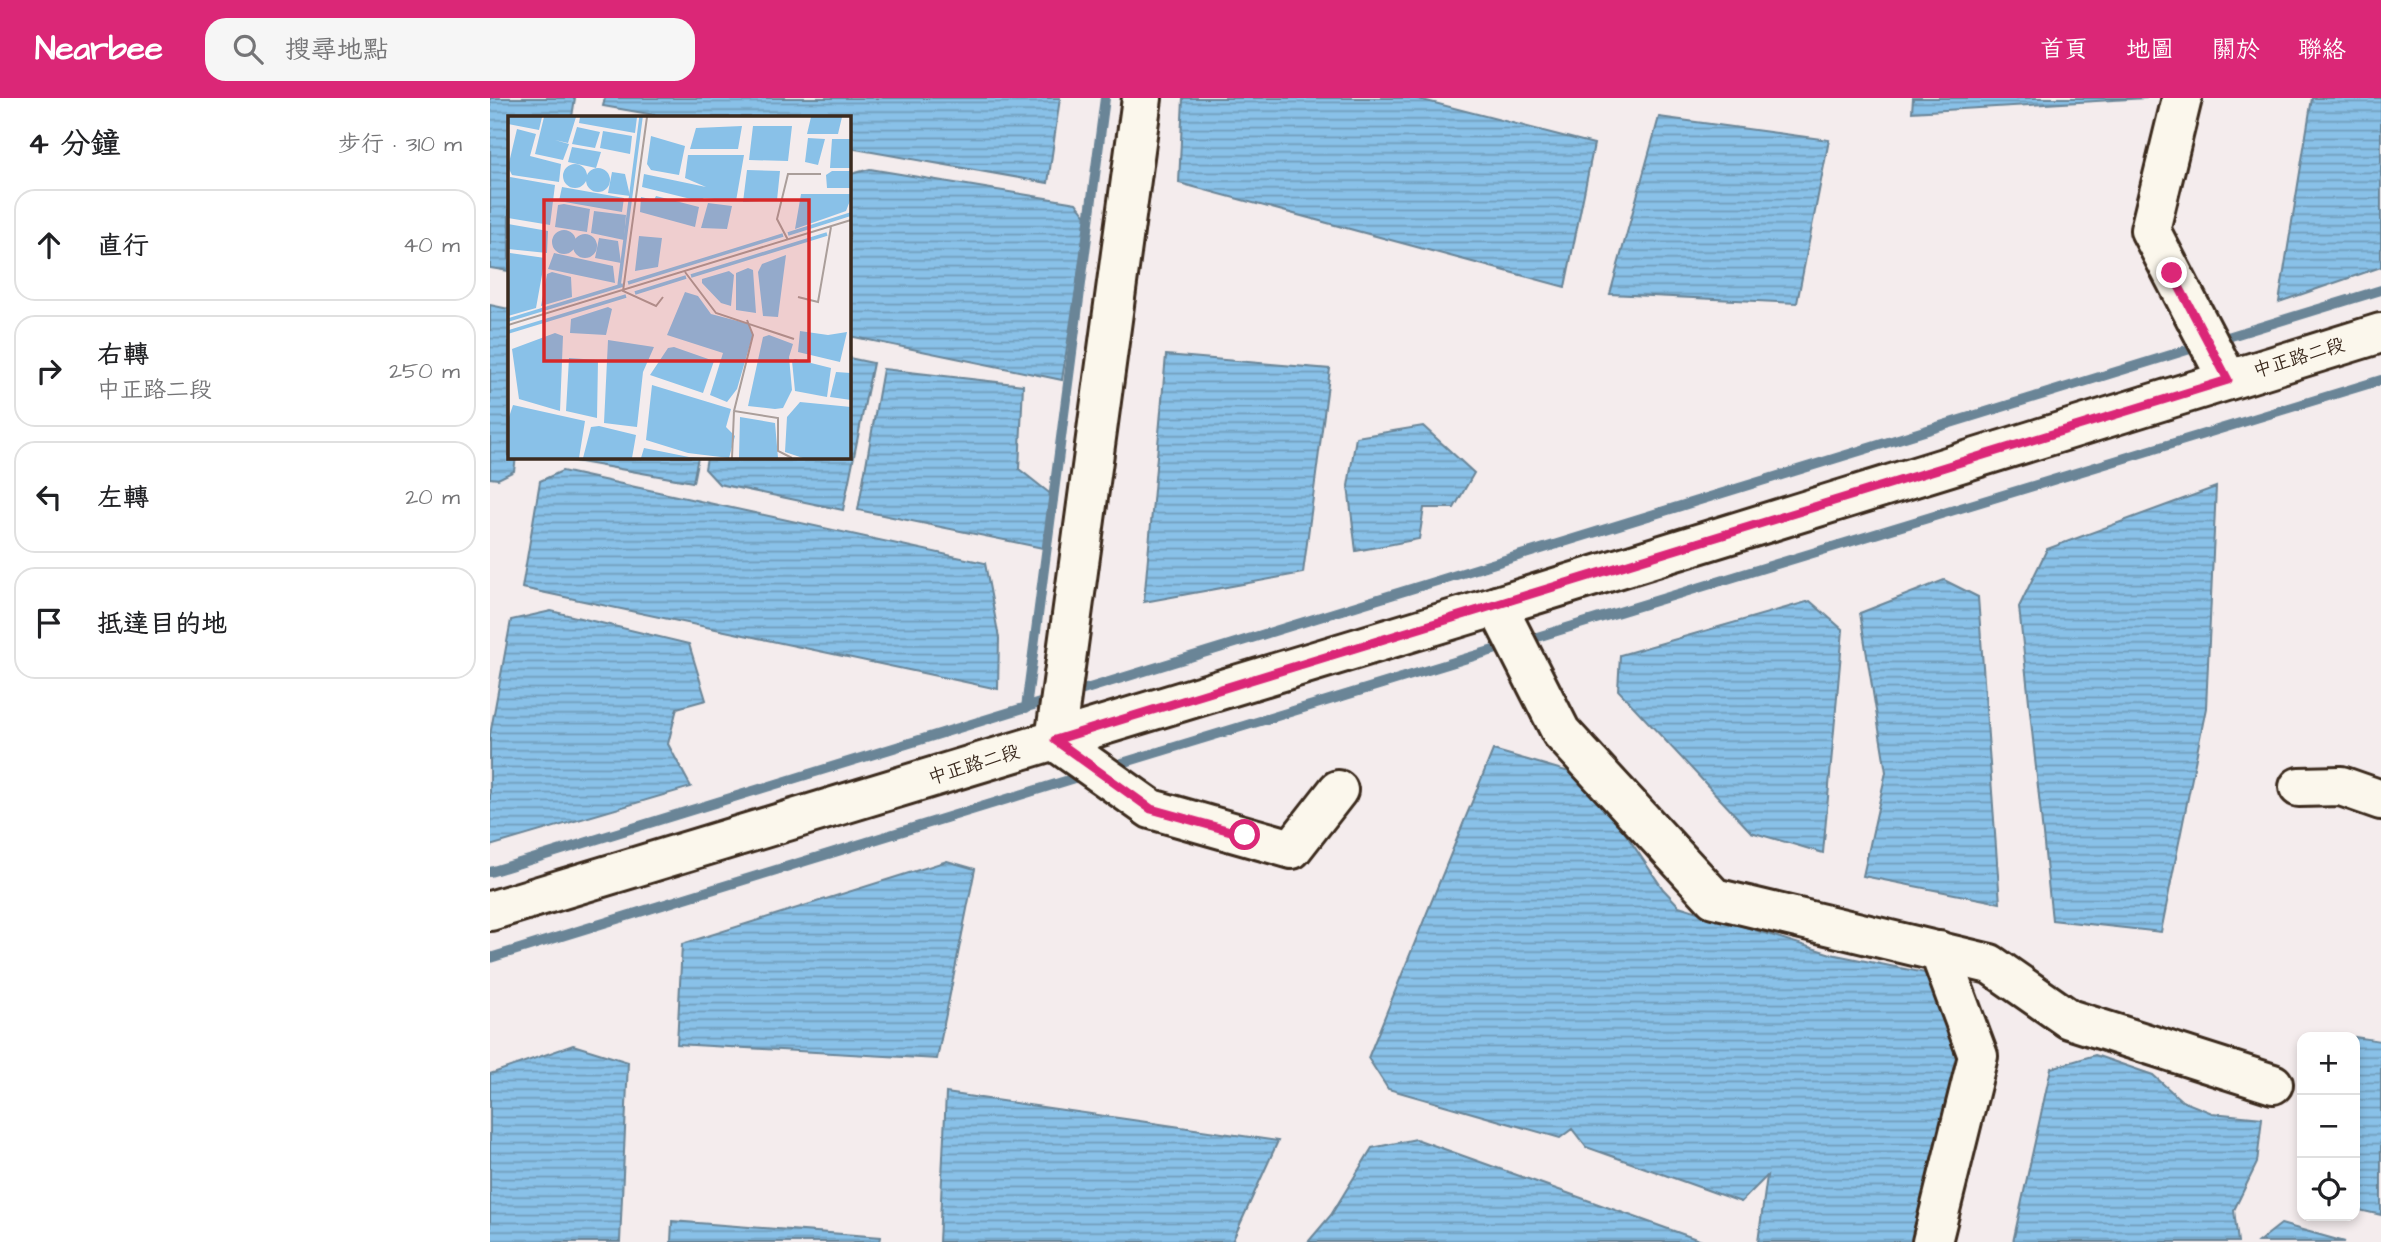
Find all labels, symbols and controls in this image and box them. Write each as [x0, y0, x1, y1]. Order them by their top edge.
search box [205, 18, 695, 81]
text: Nearbee [35, 26, 163, 72]
icon: search [229, 30, 267, 68]
text: 搜尋地點 [285, 32, 389, 68]
text: 首頁 [2040, 33, 2088, 67]
text: 地圖 [2126, 33, 2174, 67]
text: 關於 [2212, 33, 2260, 67]
text: 聯絡 [2298, 33, 2346, 67]
inset map [508, 116, 850, 458]
text: 4 分鐘 [28, 123, 120, 165]
text: 步行 · 310 m [338, 128, 462, 160]
icon: ahead [30, 226, 68, 264]
text: 直行 [97, 228, 149, 264]
text: 40 m [403, 229, 460, 261]
route end [2156, 257, 2187, 288]
street label: 中正路二段 [2250, 331, 2348, 385]
text: 右轉 [97, 337, 149, 373]
icon: right [30, 352, 68, 390]
text: 250 m [389, 355, 460, 387]
text: 中正路二段 [97, 374, 212, 406]
icon: left [30, 478, 68, 516]
text: 左轉 [97, 480, 149, 516]
text: 20 m [405, 481, 460, 513]
icon: arrive [30, 604, 68, 642]
text: 抵達目的地 [97, 606, 227, 642]
street label: 中正路二段 [925, 738, 1023, 792]
route start [1229, 819, 1260, 850]
map controls [2297, 1032, 2360, 1221]
button: + [2297, 1032, 2360, 1095]
button: − [2297, 1095, 2360, 1158]
button: locate [2297, 1158, 2360, 1221]

